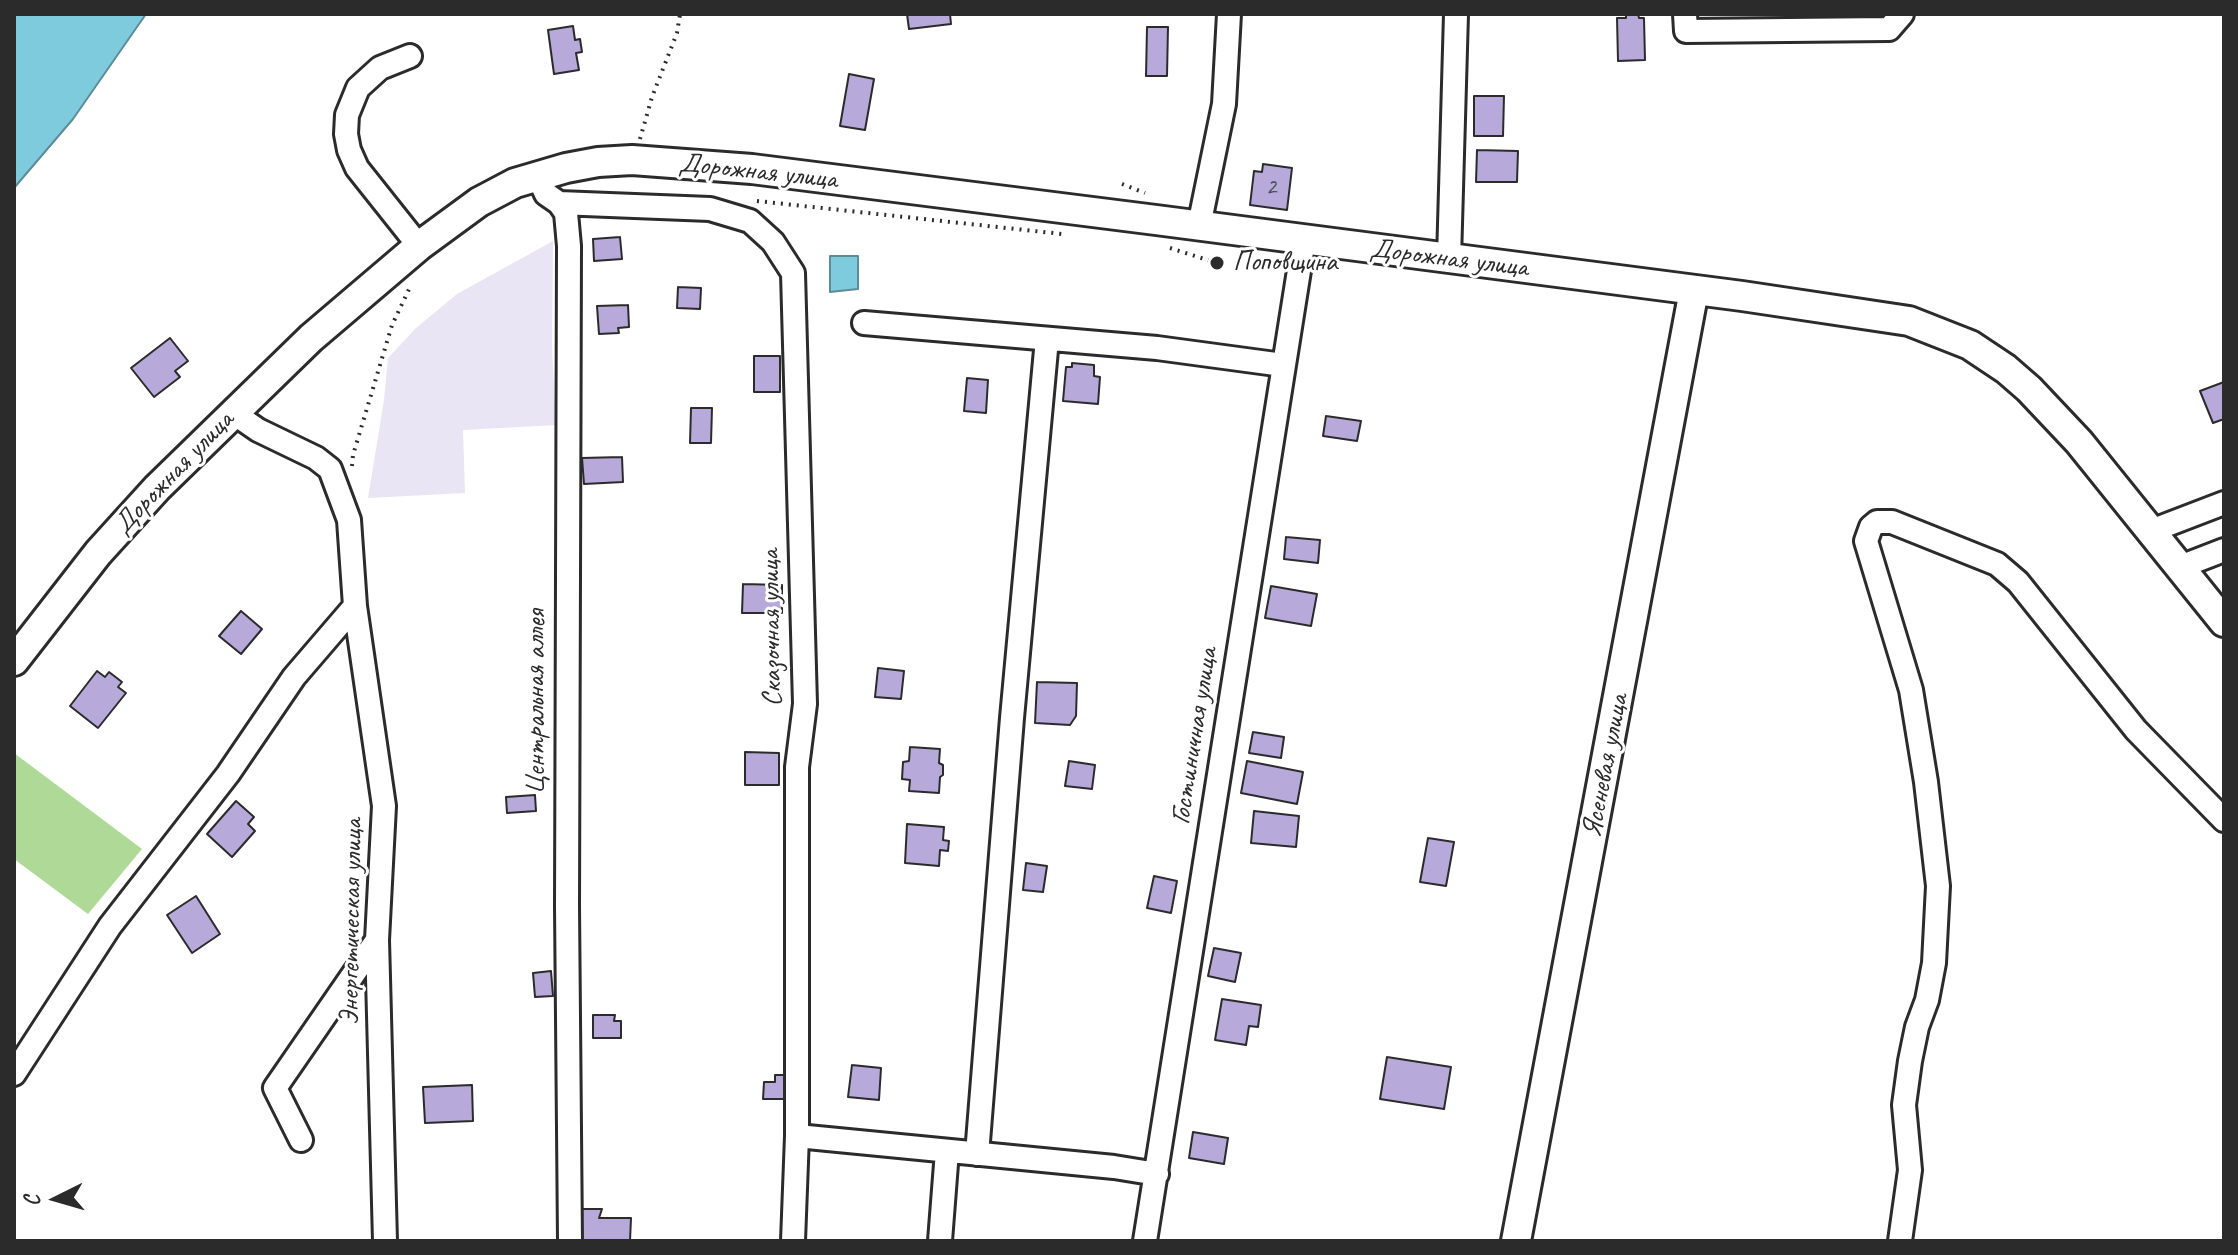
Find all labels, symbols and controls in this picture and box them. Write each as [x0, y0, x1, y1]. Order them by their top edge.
street label: Дорожная улица [677, 147, 839, 197]
house number: 2 [1266, 174, 1276, 202]
street label: Дорожная улица [1368, 233, 1530, 285]
place label: Поповщина [1233, 246, 1337, 280]
marker: Поповщина [1208, 254, 1226, 272]
street label: Дорожная улица [107, 404, 241, 542]
street label: Сказочная улица [754, 549, 790, 707]
street label: Центральная аллея [520, 609, 554, 795]
street label: Гостиничная улица [1164, 645, 1226, 827]
street label: Ясеневая улица [1576, 691, 1636, 841]
street label: Энергетическая улица [333, 818, 371, 1026]
north arrow [16, 1159, 96, 1239]
text: С [18, 1194, 47, 1208]

